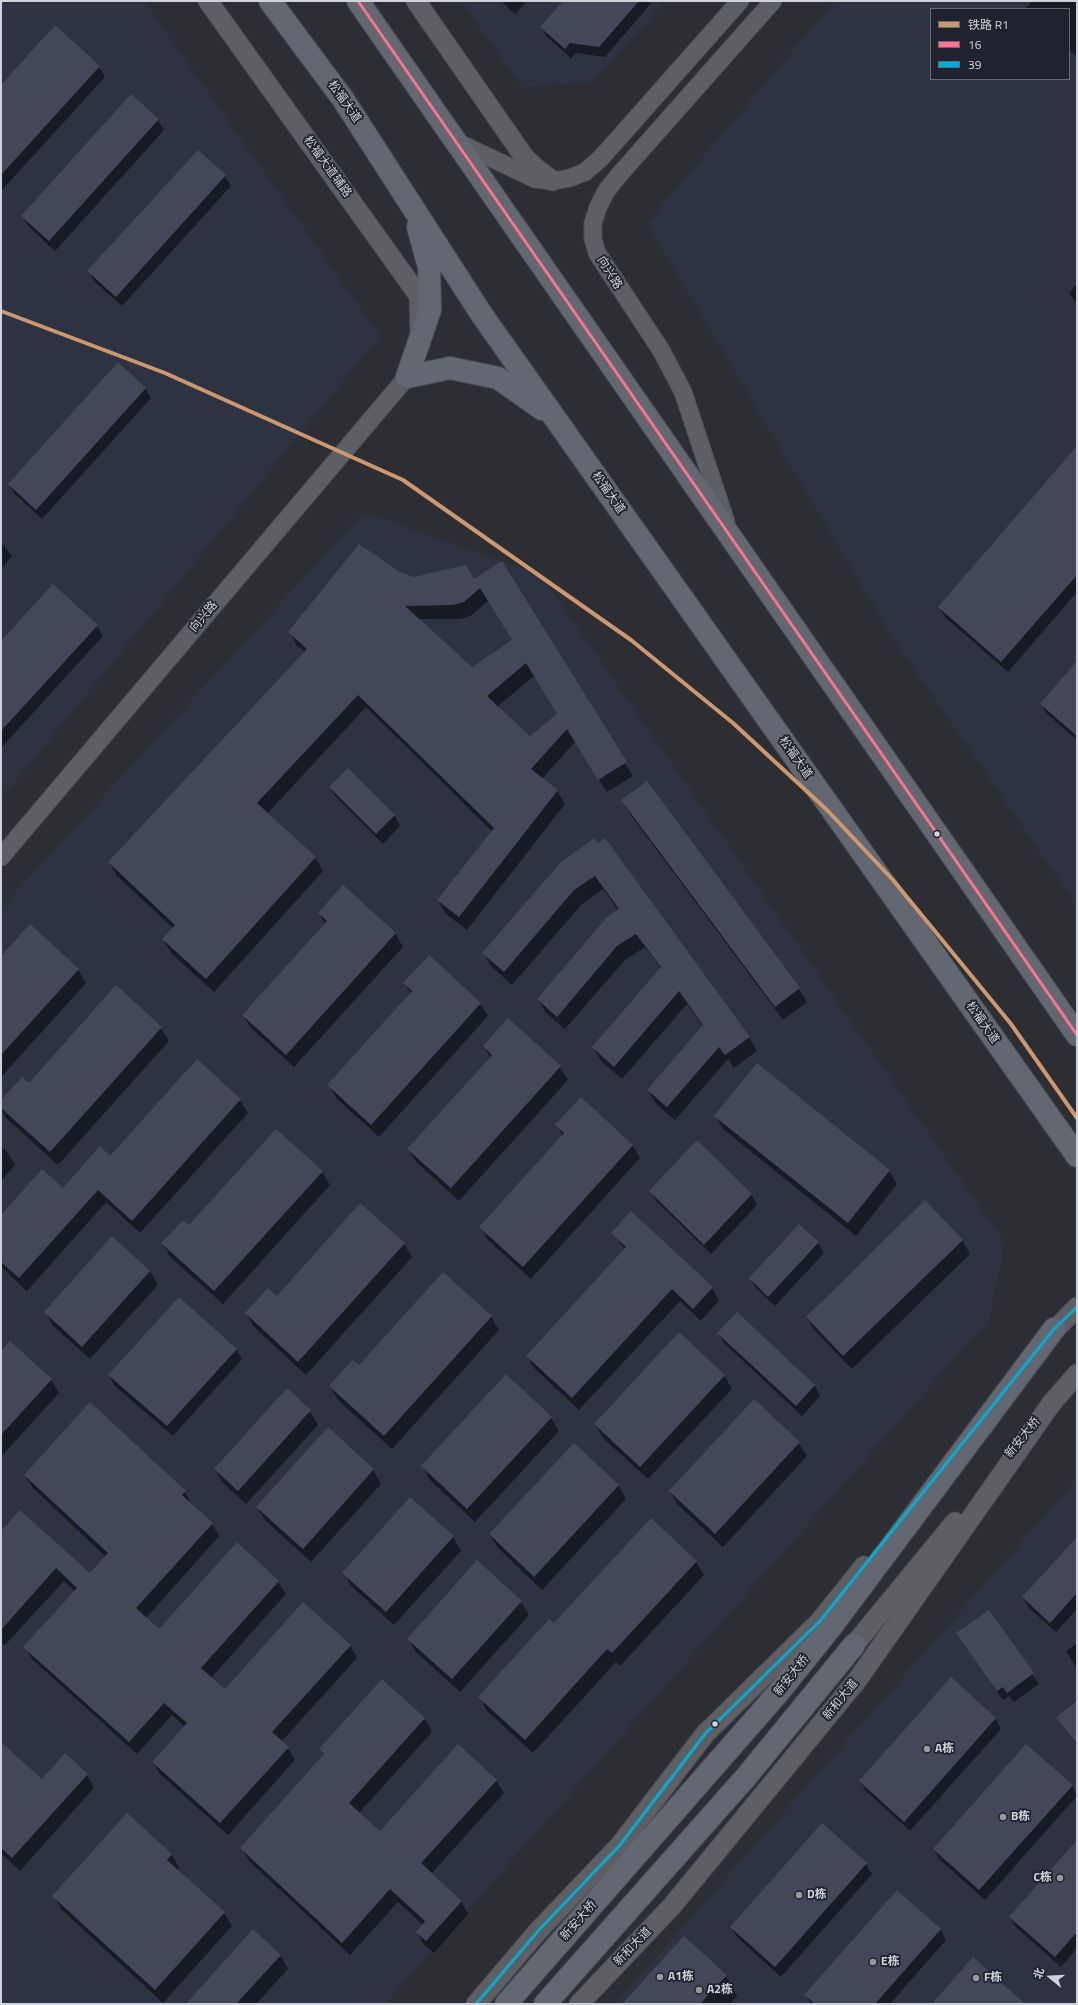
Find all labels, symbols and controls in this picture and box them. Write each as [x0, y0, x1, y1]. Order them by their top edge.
legend [930, 8, 1070, 80]
text: 铁路 R1 [968, 15, 1009, 34]
text: 16 [968, 35, 981, 54]
text: 39 [968, 55, 981, 74]
street label: 松福大道 [324, 78, 364, 126]
street label: 松福大道辅路 [300, 134, 354, 200]
street label: 向兴路 [593, 254, 625, 292]
street label: 松福大道 [588, 469, 628, 517]
street label: 向兴路 [187, 599, 221, 635]
street label: 松福大道 [775, 734, 815, 782]
unlabelled marker [932, 829, 942, 839]
street label: 松福大道 [962, 999, 1002, 1047]
street label: 新安大桥 [1002, 1415, 1044, 1461]
street label: 新安大桥 [771, 1653, 813, 1699]
street label: 新和大道 [820, 1677, 862, 1723]
unlabelled marker [710, 1719, 720, 1729]
place label: A栋 [935, 1742, 954, 1756]
marker: A栋 [922, 1744, 932, 1754]
place label: B栋 [1011, 1810, 1030, 1824]
marker: B栋 [998, 1812, 1008, 1822]
place label: C栋 [1033, 1871, 1052, 1885]
marker: C栋 [1055, 1873, 1065, 1883]
place label: D栋 [807, 1888, 827, 1902]
marker: D栋 [794, 1890, 804, 1900]
street label: 新安大桥 [558, 1898, 600, 1944]
street label: 新和大道 [611, 1925, 655, 1969]
place label: E栋 [881, 1955, 900, 1969]
marker: E栋 [868, 1957, 878, 1967]
north arrow [1030, 1957, 1070, 1997]
text: 北 [1029, 1966, 1048, 1981]
place label: A1栋 [668, 1970, 694, 1984]
place label: F栋 [984, 1971, 1002, 1985]
marker: A1栋 [655, 1972, 665, 1982]
marker: F栋 [971, 1973, 981, 1983]
place label: A2栋 [707, 1983, 733, 1997]
marker: A2栋 [694, 1985, 704, 1995]

